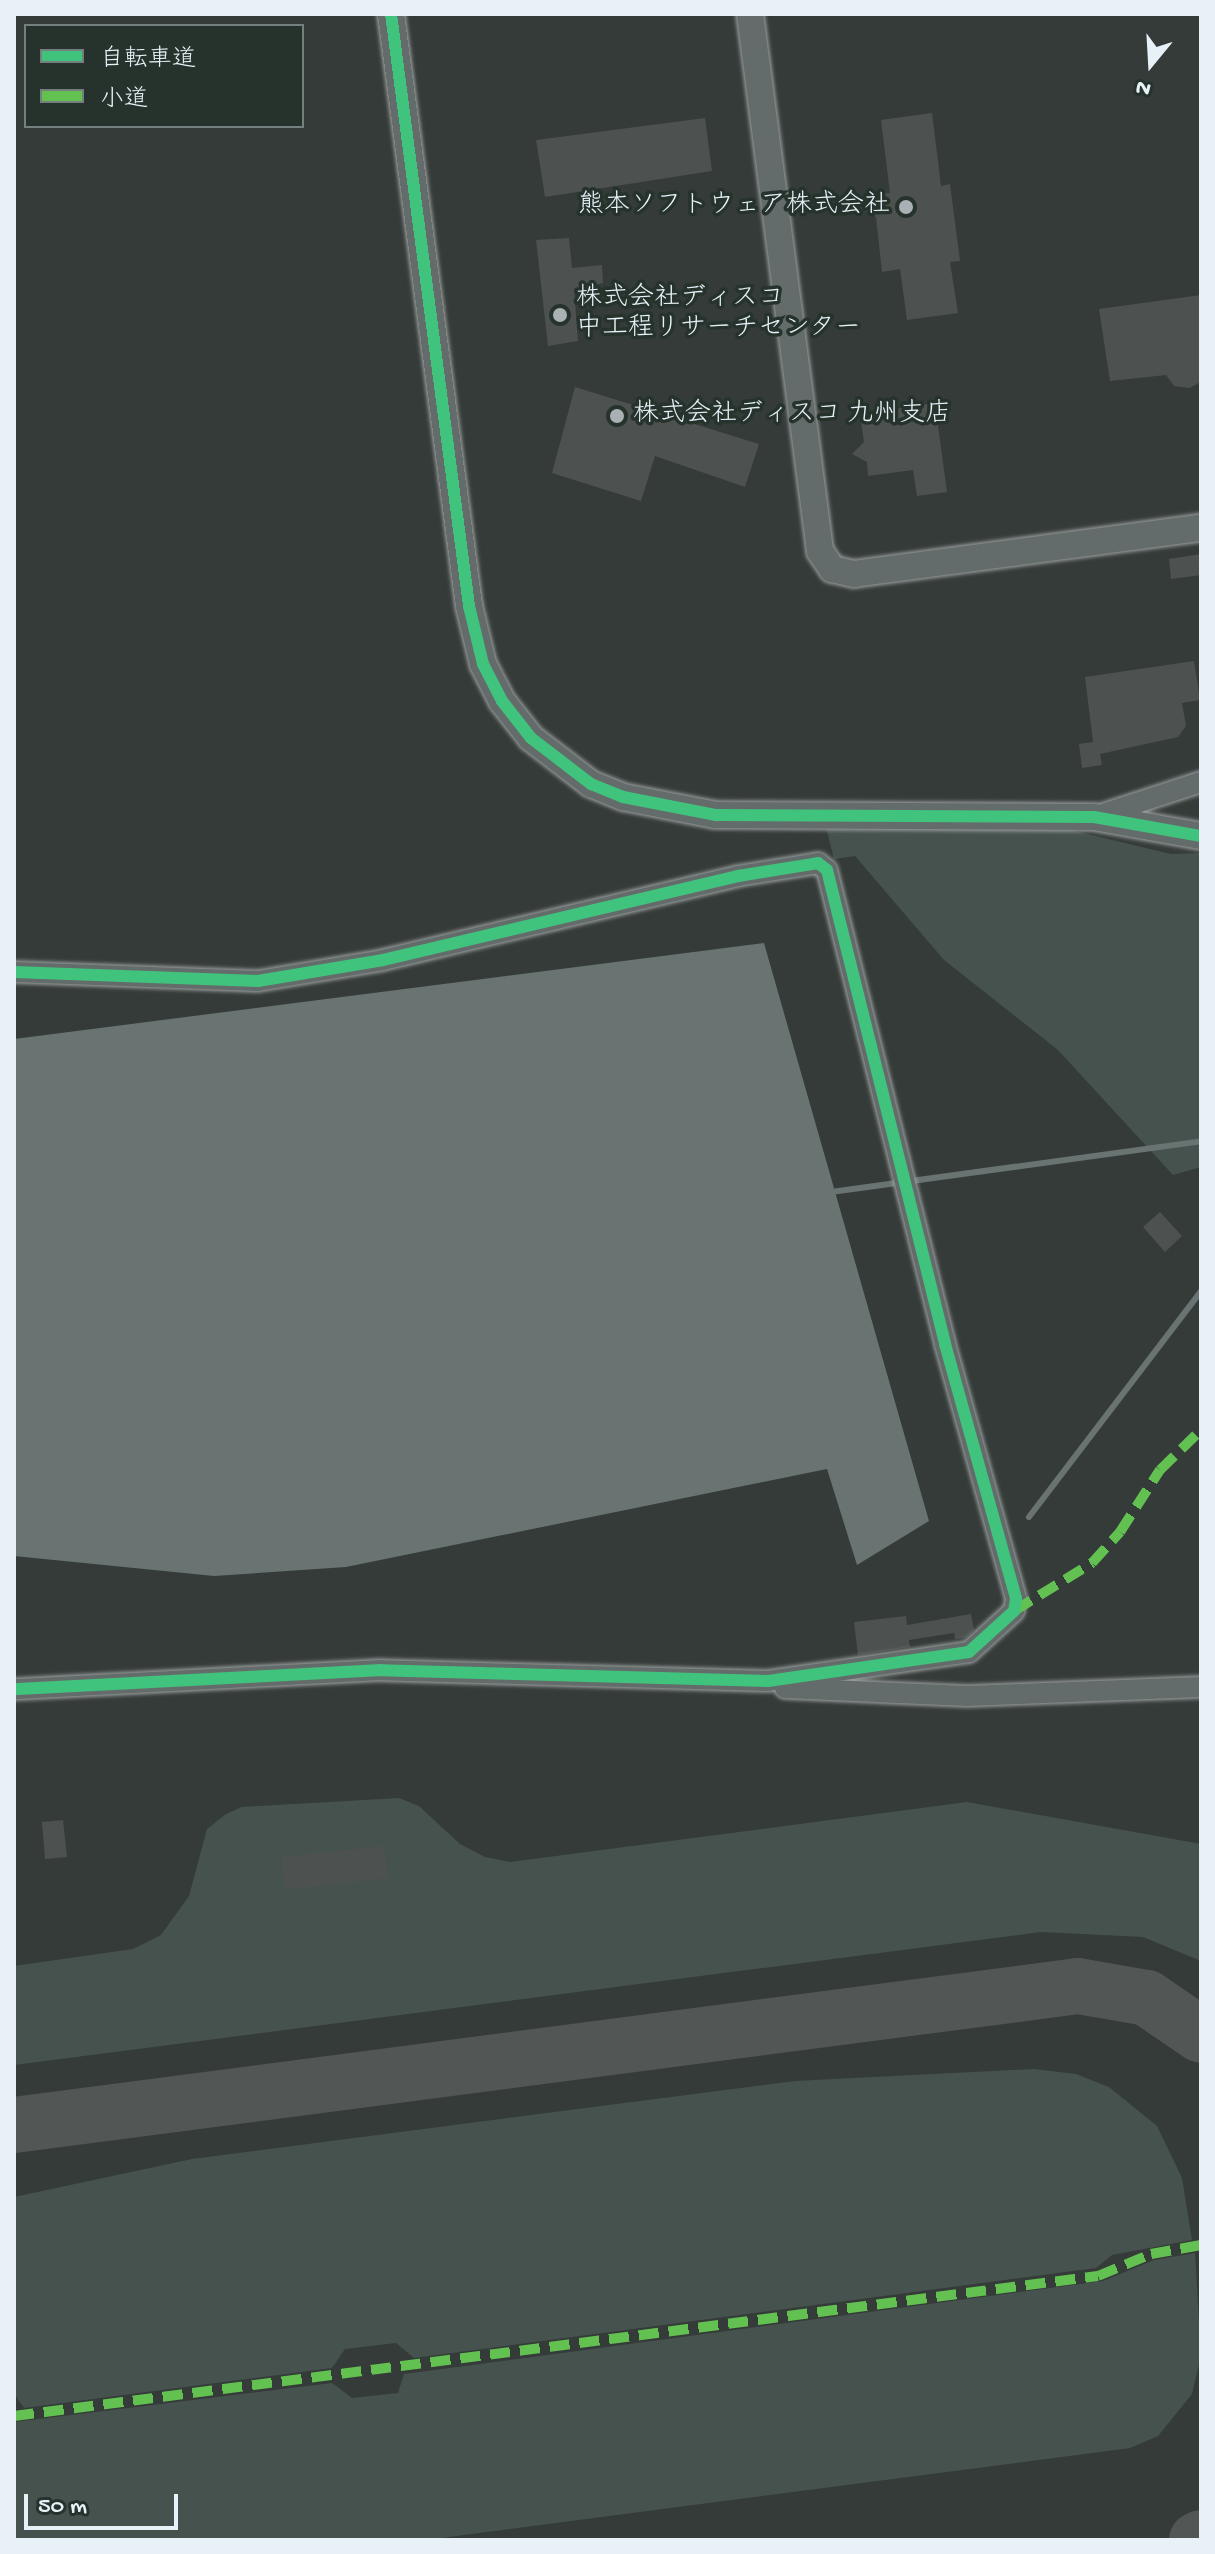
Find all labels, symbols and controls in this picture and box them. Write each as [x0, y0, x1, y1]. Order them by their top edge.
legend [24, 24, 304, 128]
north arrow [1111, 24, 1191, 104]
text: 自転車道 [100, 46, 196, 75]
text: N [1133, 72, 1154, 101]
text: 小道 [100, 86, 148, 115]
place label: 熊本ソフトウェア株式会社 [578, 191, 890, 223]
marker: 熊本ソフトウェア株式会社 [897, 198, 915, 216]
place label: 株式会社ディスコ 中工程リサーチセンター [576, 284, 862, 346]
marker: 株式会社ディスコ 中工程リサーチセンター [551, 306, 569, 324]
place label: 株式会社ディスコ 九州支店 [633, 400, 951, 432]
marker: 株式会社ディスコ 九州支店 [608, 407, 626, 425]
scale bar [28, 2478, 182, 2528]
text: 50 m [38, 2493, 87, 2522]

